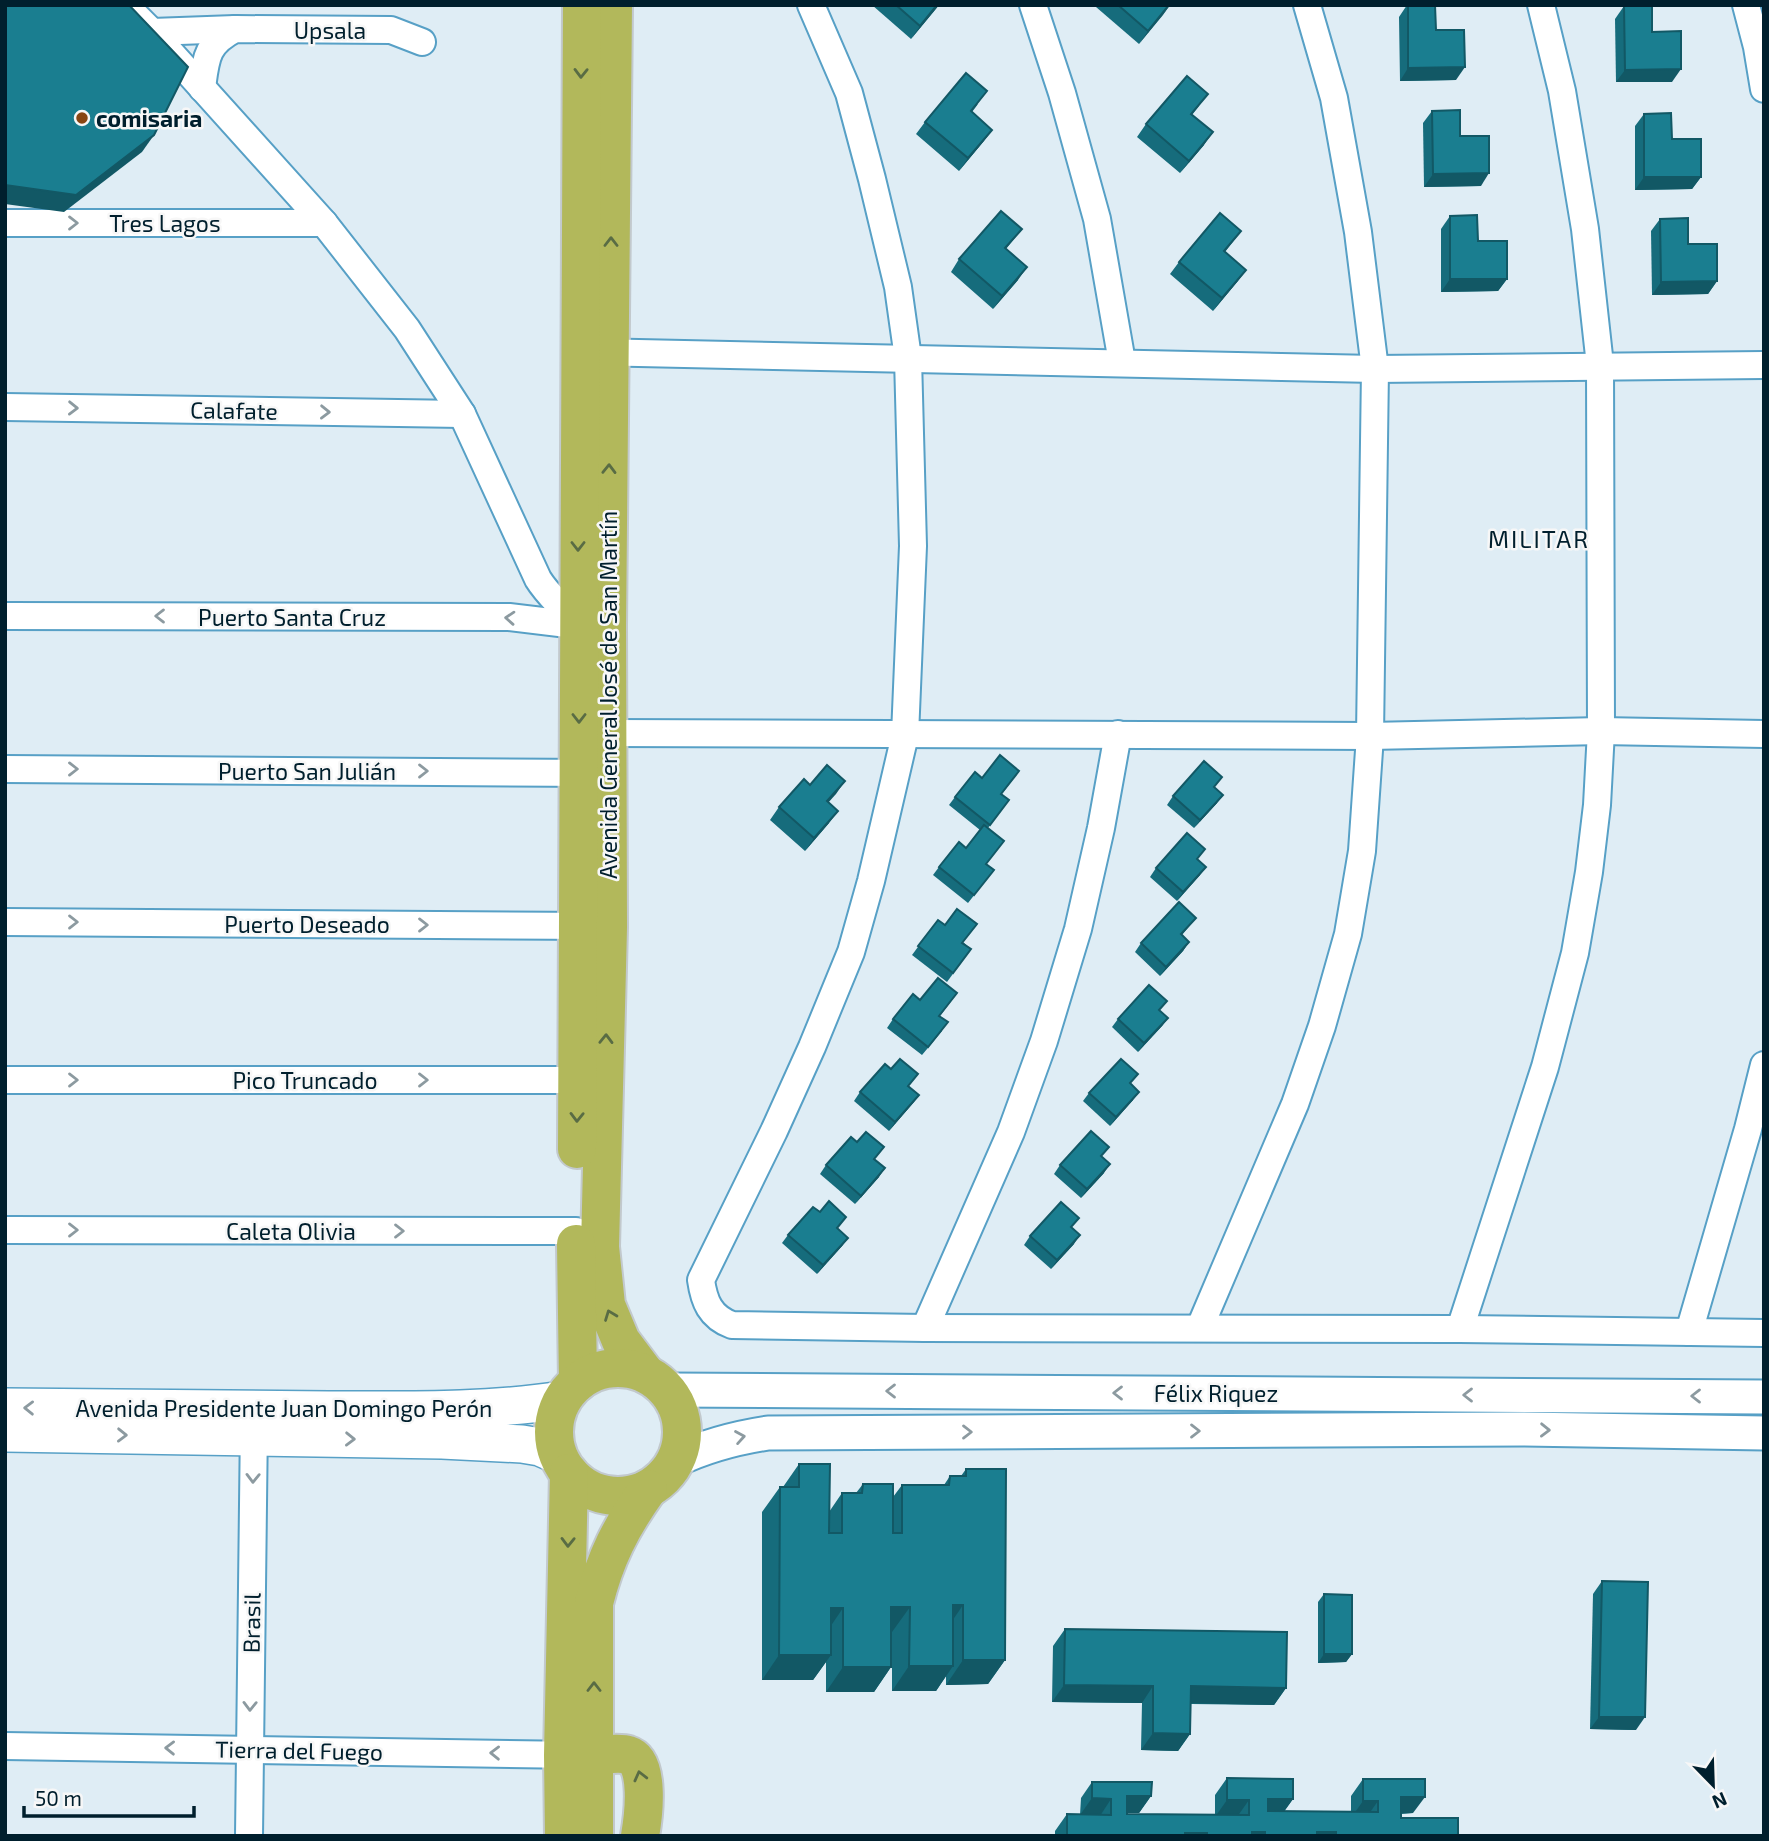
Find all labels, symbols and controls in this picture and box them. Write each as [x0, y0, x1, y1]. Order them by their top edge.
street label: Upsala [294, 16, 366, 44]
one-way arrow [573, 69, 589, 79]
place label: comisaria [96, 104, 202, 132]
marker: comisaria [74, 110, 90, 126]
street label: Tres Lagos [109, 209, 221, 237]
one-way arrow [69, 215, 79, 231]
one-way arrow [603, 236, 619, 246]
street label: Calafate [190, 395, 278, 425]
one-way arrow [69, 400, 79, 416]
one-way arrow [321, 404, 331, 420]
one-way arrow [601, 463, 617, 474]
street label: Avenida General José de San Martín [594, 511, 622, 879]
district label: MILITAR [1488, 524, 1590, 553]
one-way arrow [570, 541, 586, 552]
street label: Puerto Santa Cruz [198, 603, 386, 631]
one-way arrow [154, 608, 164, 624]
one-way arrow [504, 611, 515, 626]
one-way arrow [571, 713, 587, 724]
street label: Puerto San Julián [218, 757, 396, 785]
one-way arrow [69, 761, 79, 777]
one-way arrow [418, 764, 429, 779]
street label: Puerto Deseado [224, 910, 390, 938]
one-way arrow [69, 914, 79, 930]
one-way arrow [418, 917, 429, 932]
one-way arrow [598, 1034, 614, 1044]
street label: Pico Truncado [232, 1066, 378, 1094]
one-way arrow [69, 1072, 79, 1088]
one-way arrow [419, 1072, 429, 1088]
one-way arrow [569, 1112, 585, 1123]
street label: Caleta Olivia [226, 1217, 356, 1245]
one-way arrow [69, 1222, 79, 1238]
one-way arrow [394, 1223, 405, 1239]
one-way arrow [605, 1309, 619, 1321]
street label: Félix Riquez [1154, 1379, 1278, 1407]
one-way arrow [885, 1383, 895, 1399]
one-way arrow [1112, 1385, 1123, 1401]
one-way arrow [1462, 1387, 1473, 1403]
one-way arrow [1690, 1389, 1701, 1404]
street label: Avenida Presidente Juan Domingo Perón [76, 1394, 492, 1422]
one-way arrow [24, 1400, 35, 1415]
one-way arrow [1540, 1422, 1551, 1438]
one-way arrow [1190, 1423, 1201, 1439]
one-way arrow [963, 1424, 973, 1440]
one-way arrow [118, 1427, 128, 1443]
one-way arrow [734, 1430, 746, 1445]
one-way arrow [345, 1431, 356, 1446]
one-way arrow [245, 1473, 261, 1484]
one-way arrow [560, 1537, 576, 1547]
street label: Brasil [236, 1592, 266, 1653]
one-way arrow [586, 1681, 601, 1692]
one-way arrow [242, 1701, 258, 1711]
street label: Tierra del Fuego [215, 1735, 383, 1765]
one-way arrow [164, 1740, 174, 1756]
one-way arrow [489, 1746, 500, 1761]
north arrow [1678, 1750, 1748, 1820]
one-way arrow [634, 1771, 648, 1783]
scale bar [24, 1774, 194, 1818]
text: 50 m [35, 1785, 82, 1810]
text: N [1709, 1788, 1731, 1814]

